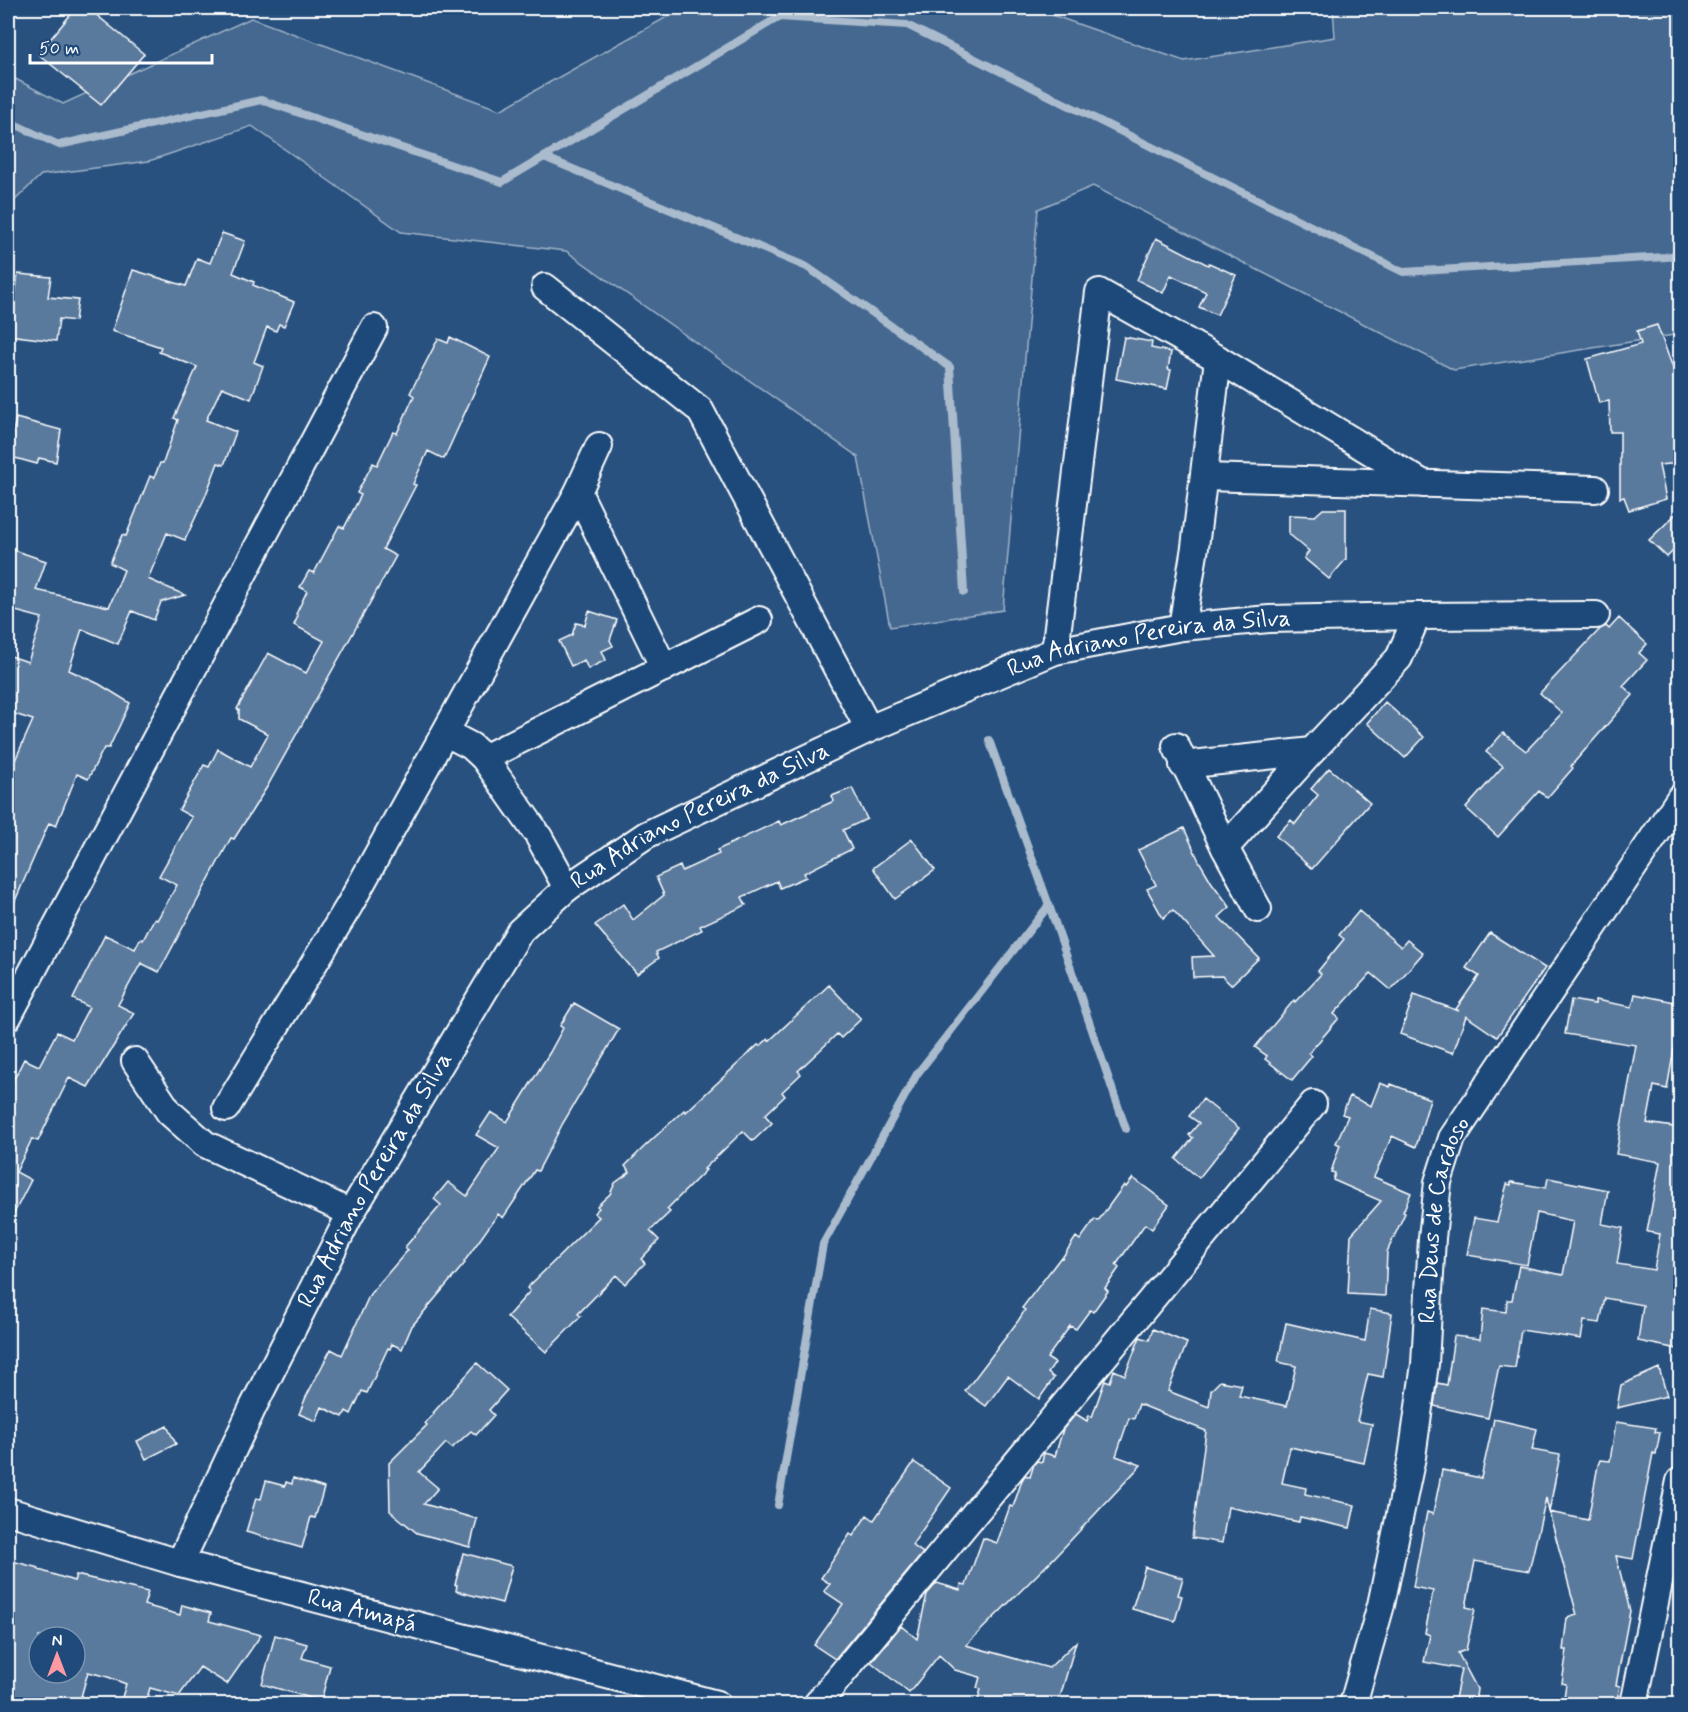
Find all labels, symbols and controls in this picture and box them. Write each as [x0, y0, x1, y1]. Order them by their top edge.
scale bar [30, 27, 212, 65]
text: 50 m [39, 37, 79, 61]
street label: Rua Adriano Pereira da Silva [1003, 603, 1291, 685]
street label: Rua Adriano Pereira da Silva [565, 735, 834, 897]
street label: Rua Adriano Pereira da Silva [290, 1046, 459, 1313]
street label: Rua Deus de Cardoso [1412, 1110, 1478, 1324]
street label: Rua Amapá [304, 1582, 420, 1640]
north arrow [27, 1625, 87, 1685]
text: N [52, 1631, 62, 1652]

